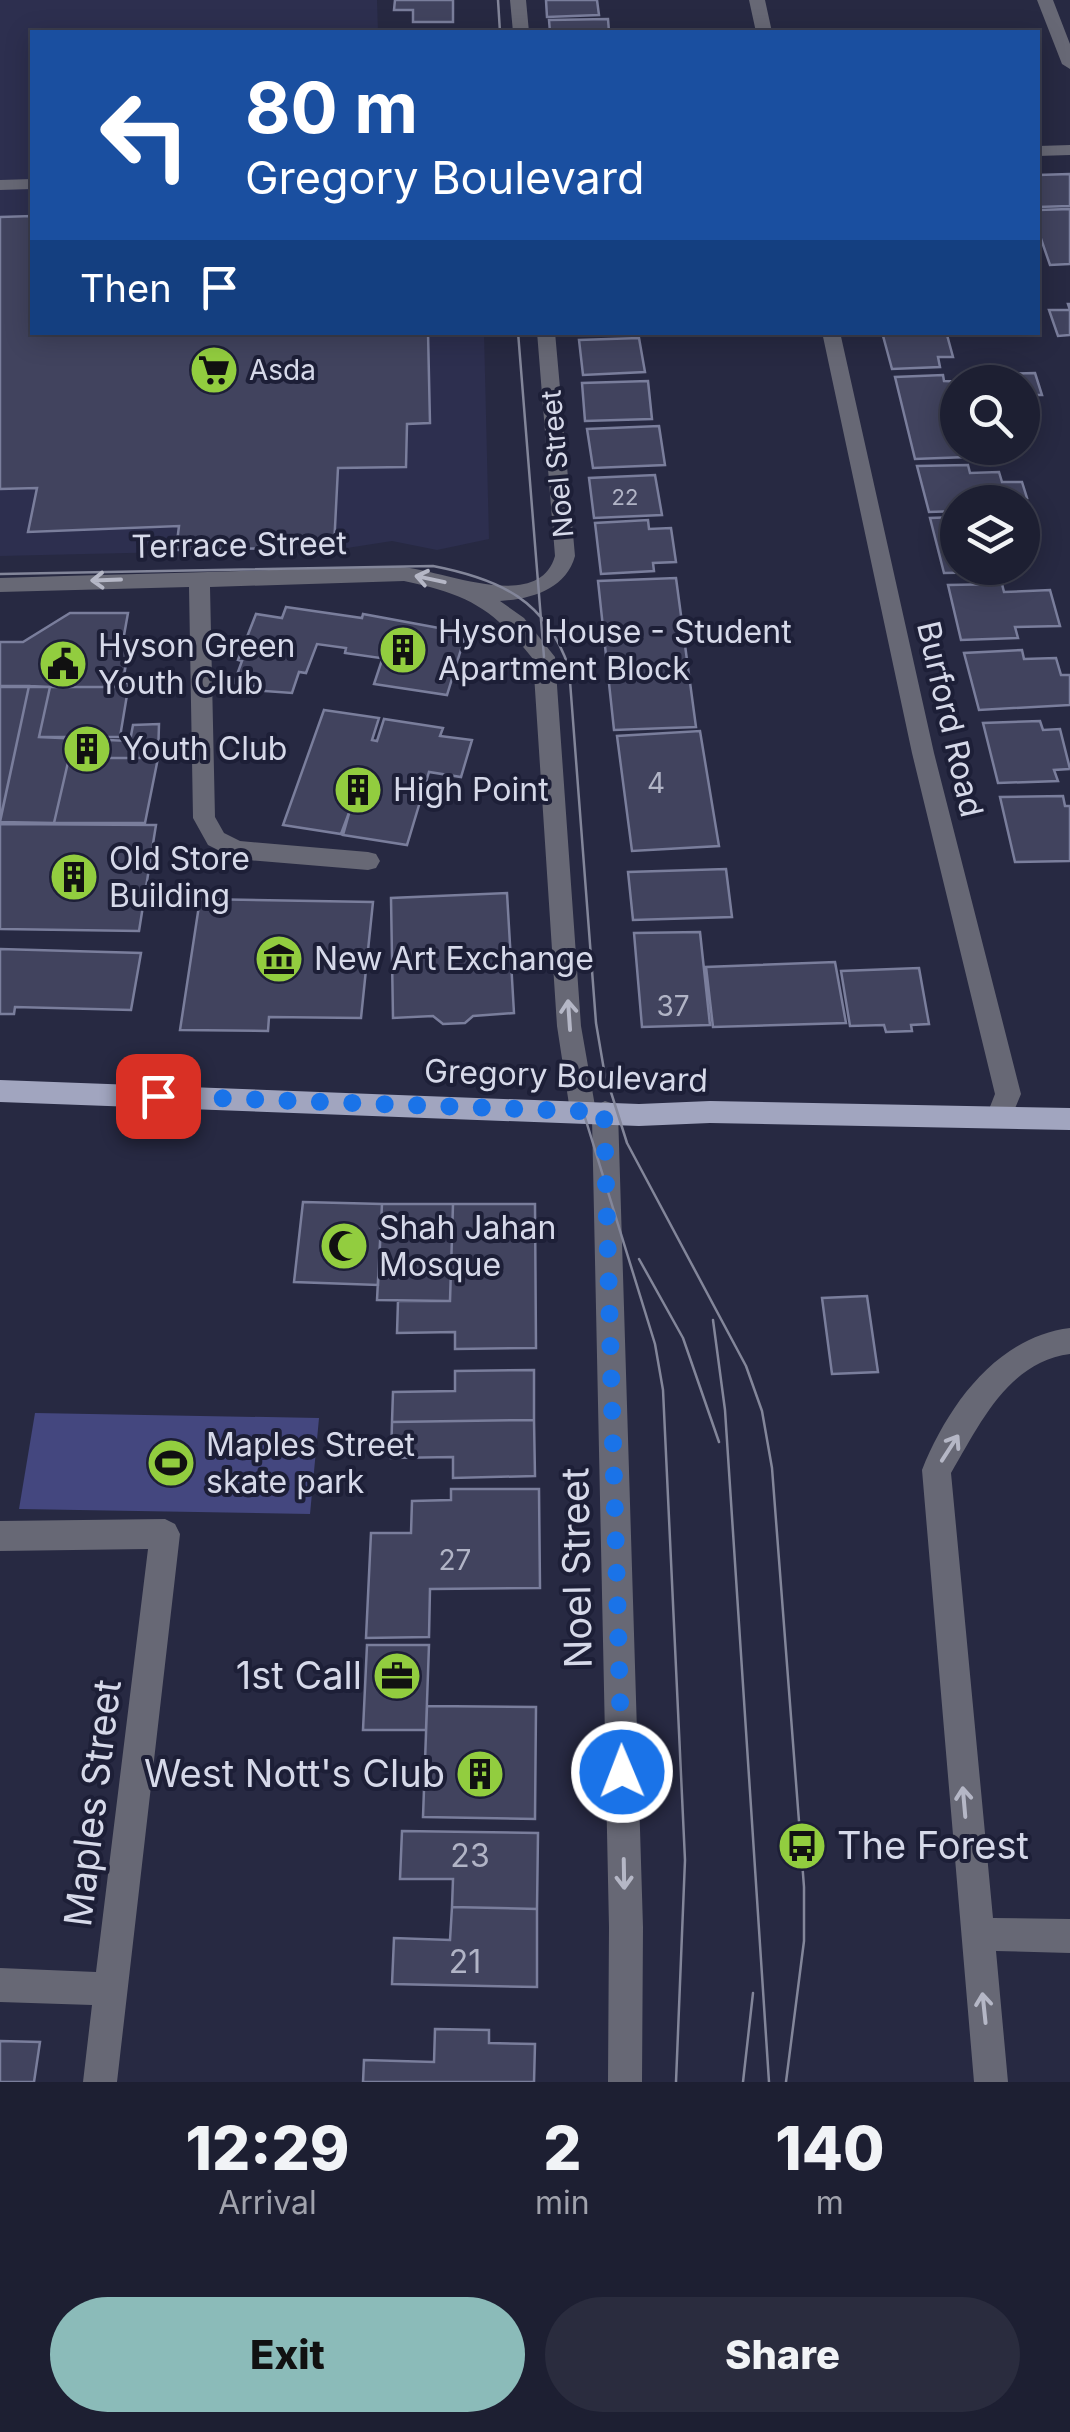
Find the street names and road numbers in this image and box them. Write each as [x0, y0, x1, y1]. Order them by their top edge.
street label: Noel Street [534, 389, 580, 539]
street label: Terrace Street [131, 523, 347, 566]
street label: Burford Road [909, 617, 992, 821]
street label: Gregory Boulevard [423, 1051, 709, 1100]
street label: Noel Street [551, 1467, 601, 1669]
street label: Maples Street [54, 1677, 130, 1929]

